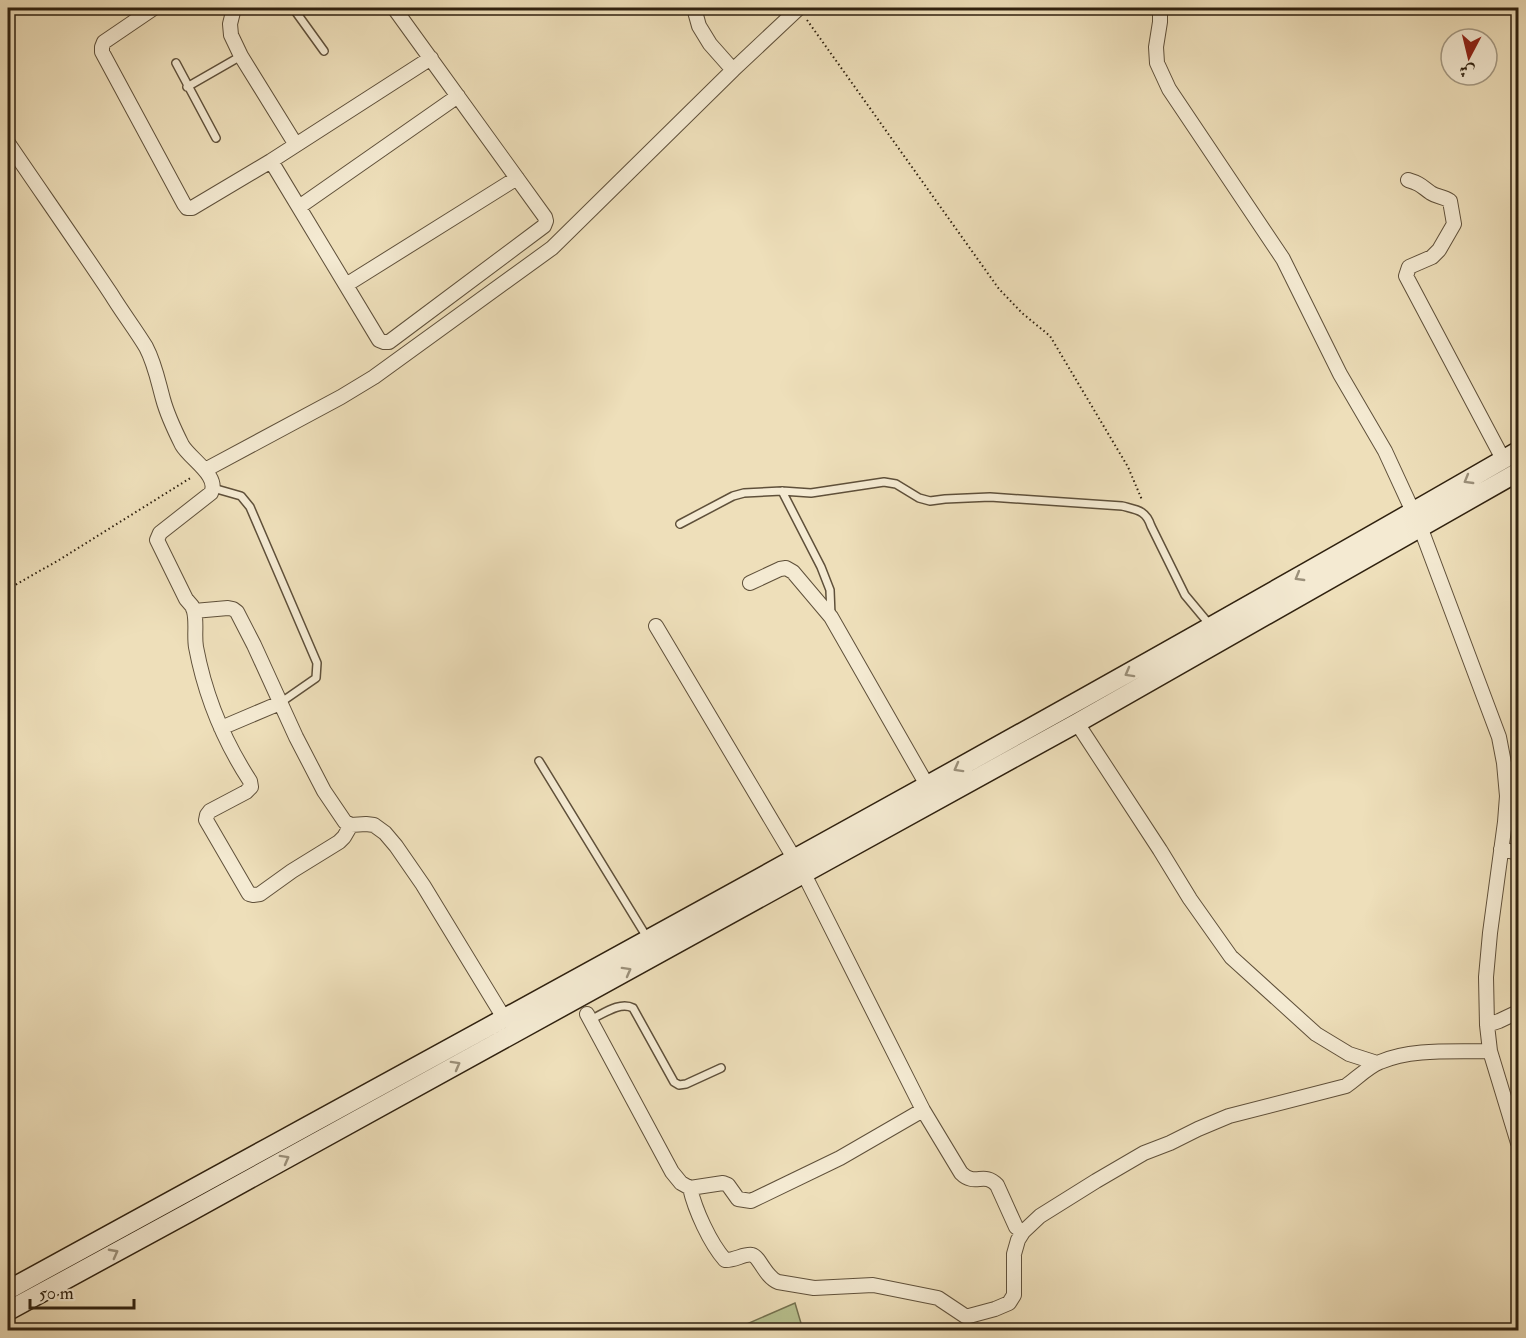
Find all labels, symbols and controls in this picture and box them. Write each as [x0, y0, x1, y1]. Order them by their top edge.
north arrow [1439, 27, 1499, 87]
text: ش [1458, 60, 1476, 82]
one-way arrow [1464, 473, 1474, 484]
one-way arrow [1295, 570, 1305, 581]
one-way arrow [1125, 666, 1135, 677]
one-way arrow [954, 760, 965, 772]
one-way arrow [621, 967, 631, 978]
one-way arrow [450, 1060, 460, 1072]
one-way arrow [279, 1155, 289, 1166]
one-way arrow [108, 1249, 119, 1260]
scale bar [30, 1272, 134, 1310]
text: 50 m [39, 1282, 74, 1305]

